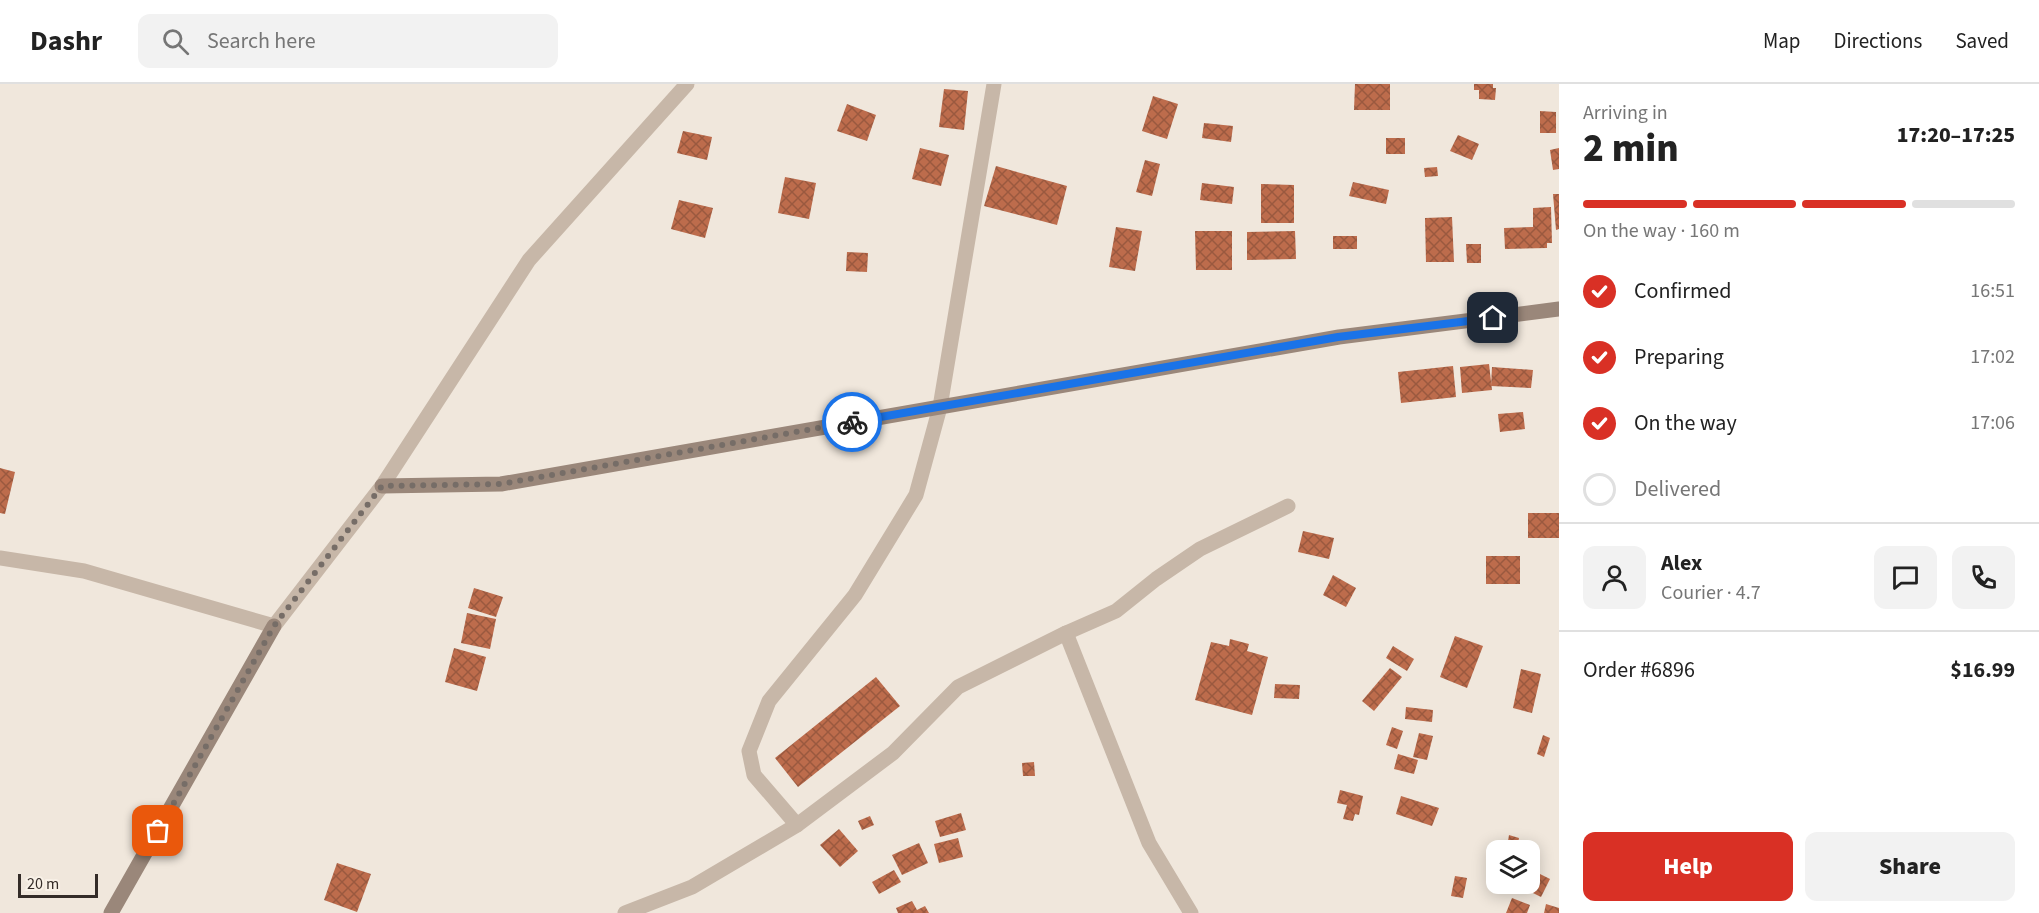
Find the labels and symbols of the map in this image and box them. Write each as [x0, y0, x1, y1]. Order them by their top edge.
pin [1467, 292, 1518, 343]
courier [822, 392, 882, 452]
pin [132, 805, 183, 856]
scale bar [18, 871, 98, 898]

